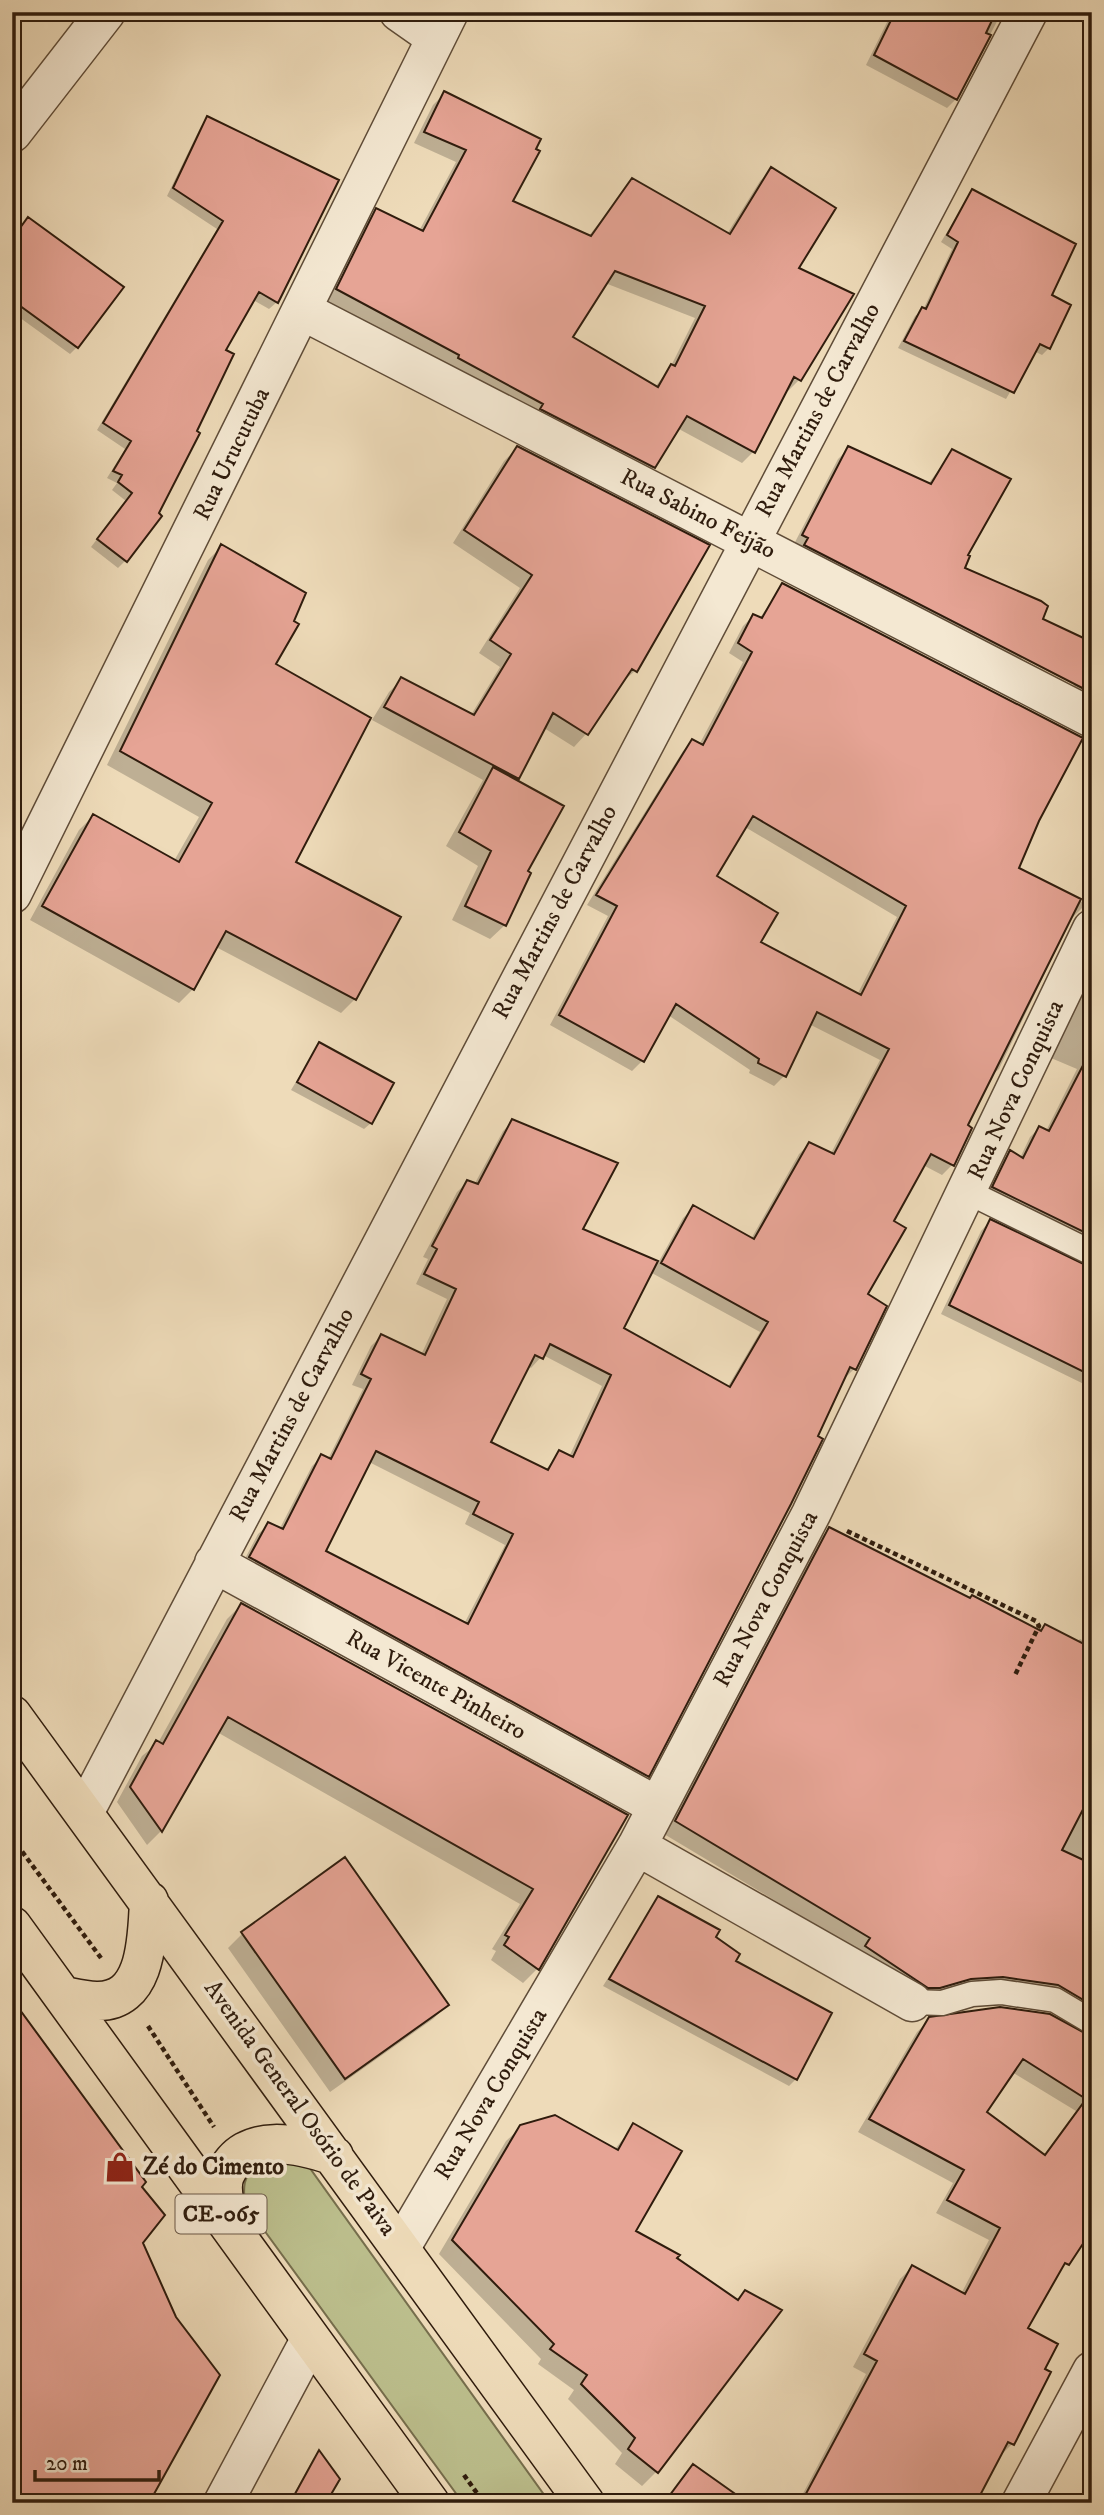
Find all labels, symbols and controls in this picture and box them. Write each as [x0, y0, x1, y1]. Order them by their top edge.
street label: Rua Martins de Carvalho [749, 298, 887, 522]
street label: Rua Urucutuba [187, 382, 277, 525]
street label: Rua Sabino Feijão [615, 462, 781, 566]
street label: Rua Martins de Carvalho [486, 800, 624, 1024]
street label: Rua Nova Conquista [961, 994, 1071, 1185]
street label: Rua Martins de Carvalho [223, 1303, 361, 1527]
street label: Rua Nova Conquista [707, 1505, 825, 1692]
street label: Rua Vicente Pinheiro [341, 1623, 531, 1747]
street label: Avenida General Osório de Paiva [197, 1974, 403, 2242]
street label: Rua Nova Conquista [428, 2002, 555, 2185]
shop icon: Zé do Cimento [103, 2150, 137, 2184]
place label: Zé do Cimento [143, 2152, 284, 2182]
road number: CE-065 [176, 2194, 266, 2234]
scale bar [35, 2438, 159, 2482]
text: 20 m [46, 2451, 88, 2477]

